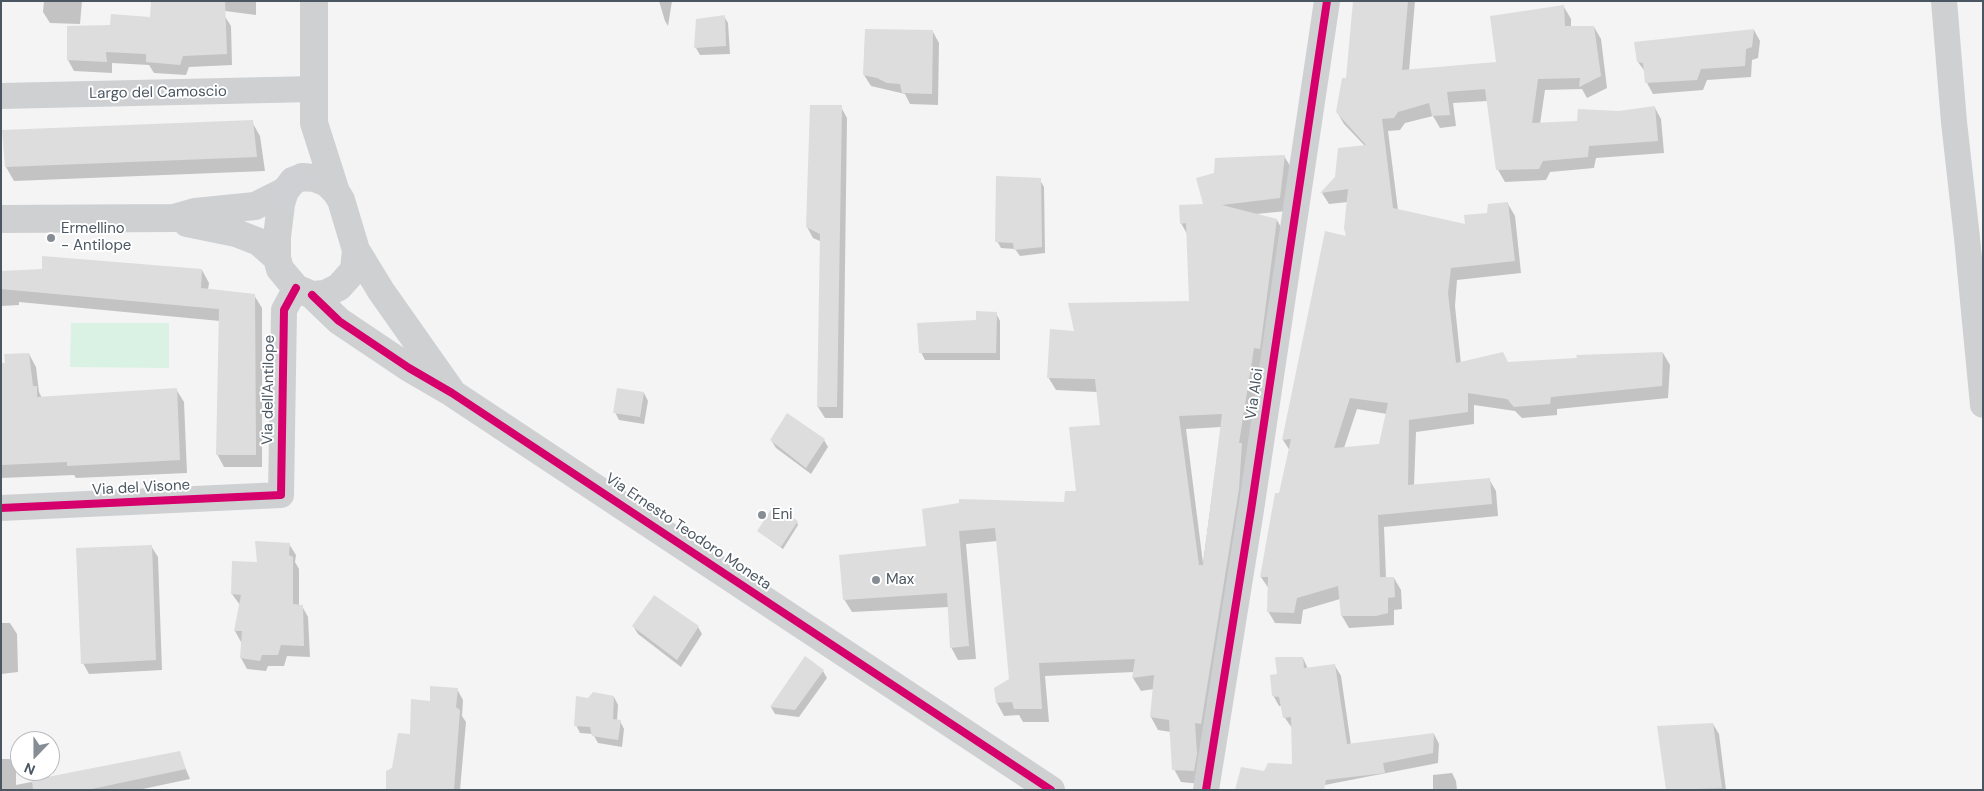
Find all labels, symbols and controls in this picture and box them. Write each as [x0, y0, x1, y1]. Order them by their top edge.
street label: Largo del Camoscio [89, 83, 227, 103]
place label: Ermellino - Antilope [61, 220, 131, 255]
marker: Ermellino - Antilope [45, 232, 57, 244]
street label: Via dell'Antilope [259, 335, 279, 445]
street label: Via Aloi [1242, 367, 1268, 421]
street label: Via Ernesto Teodoro Moneta [602, 470, 774, 594]
street label: Via del Visone [91, 476, 191, 500]
place label: Eni [772, 506, 793, 524]
marker: Eni [756, 509, 768, 521]
place label: Max [886, 571, 914, 589]
marker: Max [870, 574, 882, 586]
north arrow [10, 731, 60, 781]
text: N [22, 759, 38, 779]

